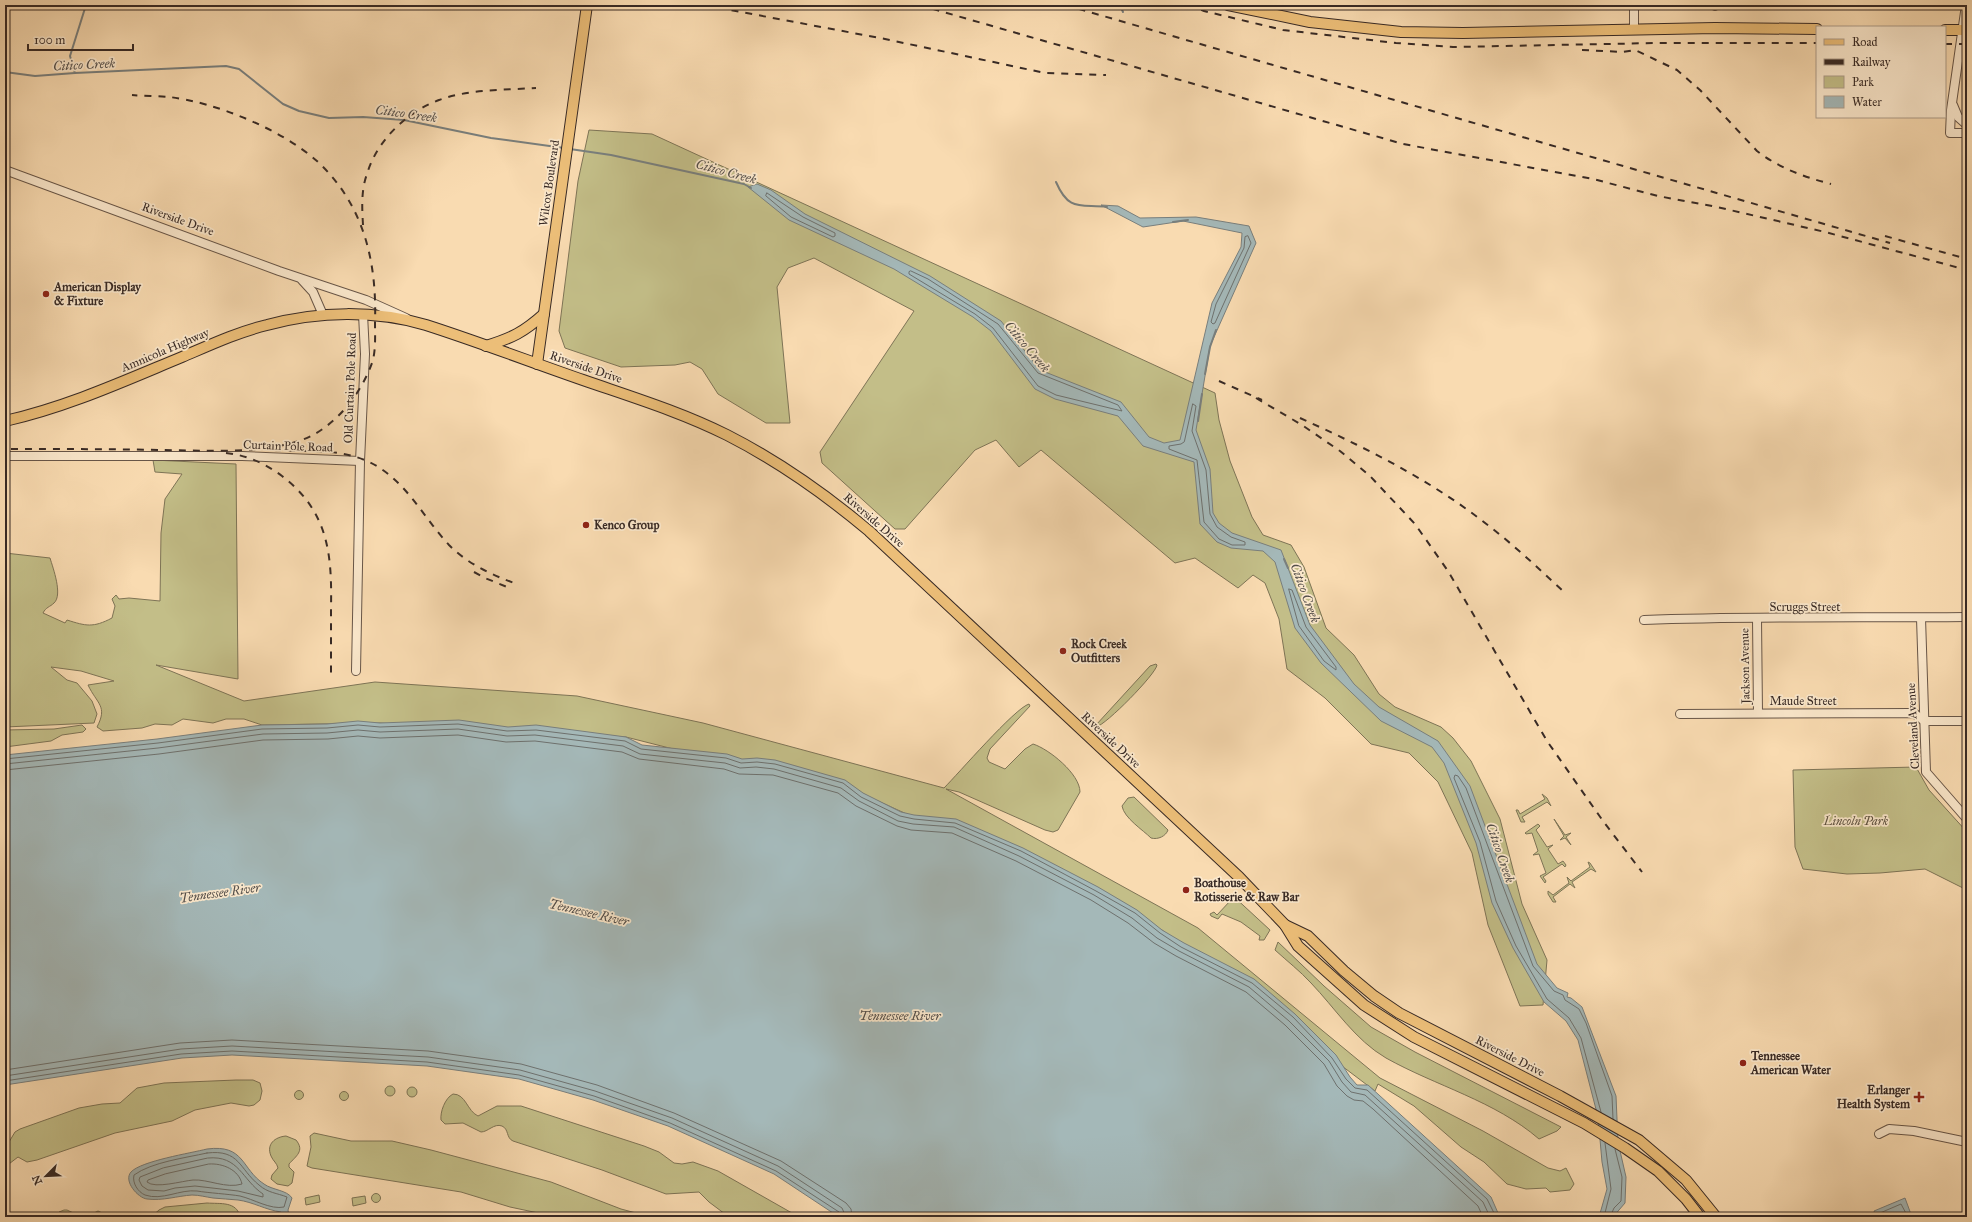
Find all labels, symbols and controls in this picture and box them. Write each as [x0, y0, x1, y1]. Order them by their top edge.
scale bar [28, 26, 133, 52]
legend [1816, 26, 1946, 118]
text: 100 m [34, 33, 65, 47]
text: Road [1852, 35, 1878, 49]
water label: Citico Creek [53, 55, 116, 75]
text: Railway [1852, 55, 1891, 69]
text: Park [1852, 75, 1874, 89]
text: Water [1852, 95, 1882, 109]
water label: Citico Creek [374, 102, 438, 126]
street label: Wilcox Boulevard [536, 139, 562, 227]
water label: Citico Creek [694, 156, 758, 188]
street label: Riverside Drive [140, 199, 216, 239]
place label: American Display & Fixture [53, 280, 142, 308]
marker: American Display & Fixture [41, 289, 51, 299]
water label: Citico Creek [1001, 318, 1053, 376]
street label: Amnicola Highway [118, 325, 212, 376]
street label: Old Curtain Pole Road [341, 332, 359, 444]
street label: Riverside Drive [548, 348, 624, 386]
street label: Curtain Pole Road [243, 437, 333, 455]
street label: Riverside Drive [841, 490, 907, 550]
place label: Kenco Group [594, 518, 659, 533]
marker: Kenco Group [581, 520, 591, 530]
water label: Citico Creek [1287, 561, 1323, 625]
street label: Scruggs Street [1770, 600, 1841, 615]
street label: Jackson Avenue [1737, 628, 1754, 706]
place label: Rock Creek Outfitters [1071, 637, 1127, 665]
marker: Rock Creek Outfitters [1058, 646, 1068, 656]
street label: Cleveland Avenue [1904, 682, 1922, 770]
street label: Maude Street [1769, 694, 1837, 708]
street label: Riverside Drive [1079, 709, 1143, 771]
park label: Lincoln Park [1823, 814, 1889, 828]
water label: Citico Creek [1482, 821, 1518, 885]
place label: Boathouse Rotisserie & Raw Bar [1194, 876, 1300, 904]
water label: Tennessee River [179, 879, 262, 907]
marker: Boathouse Rotisserie & Raw Bar [1181, 885, 1191, 895]
water label: Tennessee River [547, 896, 631, 930]
water label: Tennessee River [859, 1008, 941, 1024]
street label: Riverside Drive [1473, 1033, 1547, 1079]
place label: Tennessee American Water [1750, 1049, 1831, 1077]
marker: Tennessee American Water [1738, 1058, 1748, 1068]
place label: Erlanger Health System [1837, 1083, 1911, 1112]
marker: Erlanger Health System [1913, 1091, 1925, 1103]
north arrow [26, 1156, 66, 1196]
text: N [29, 1172, 45, 1187]

